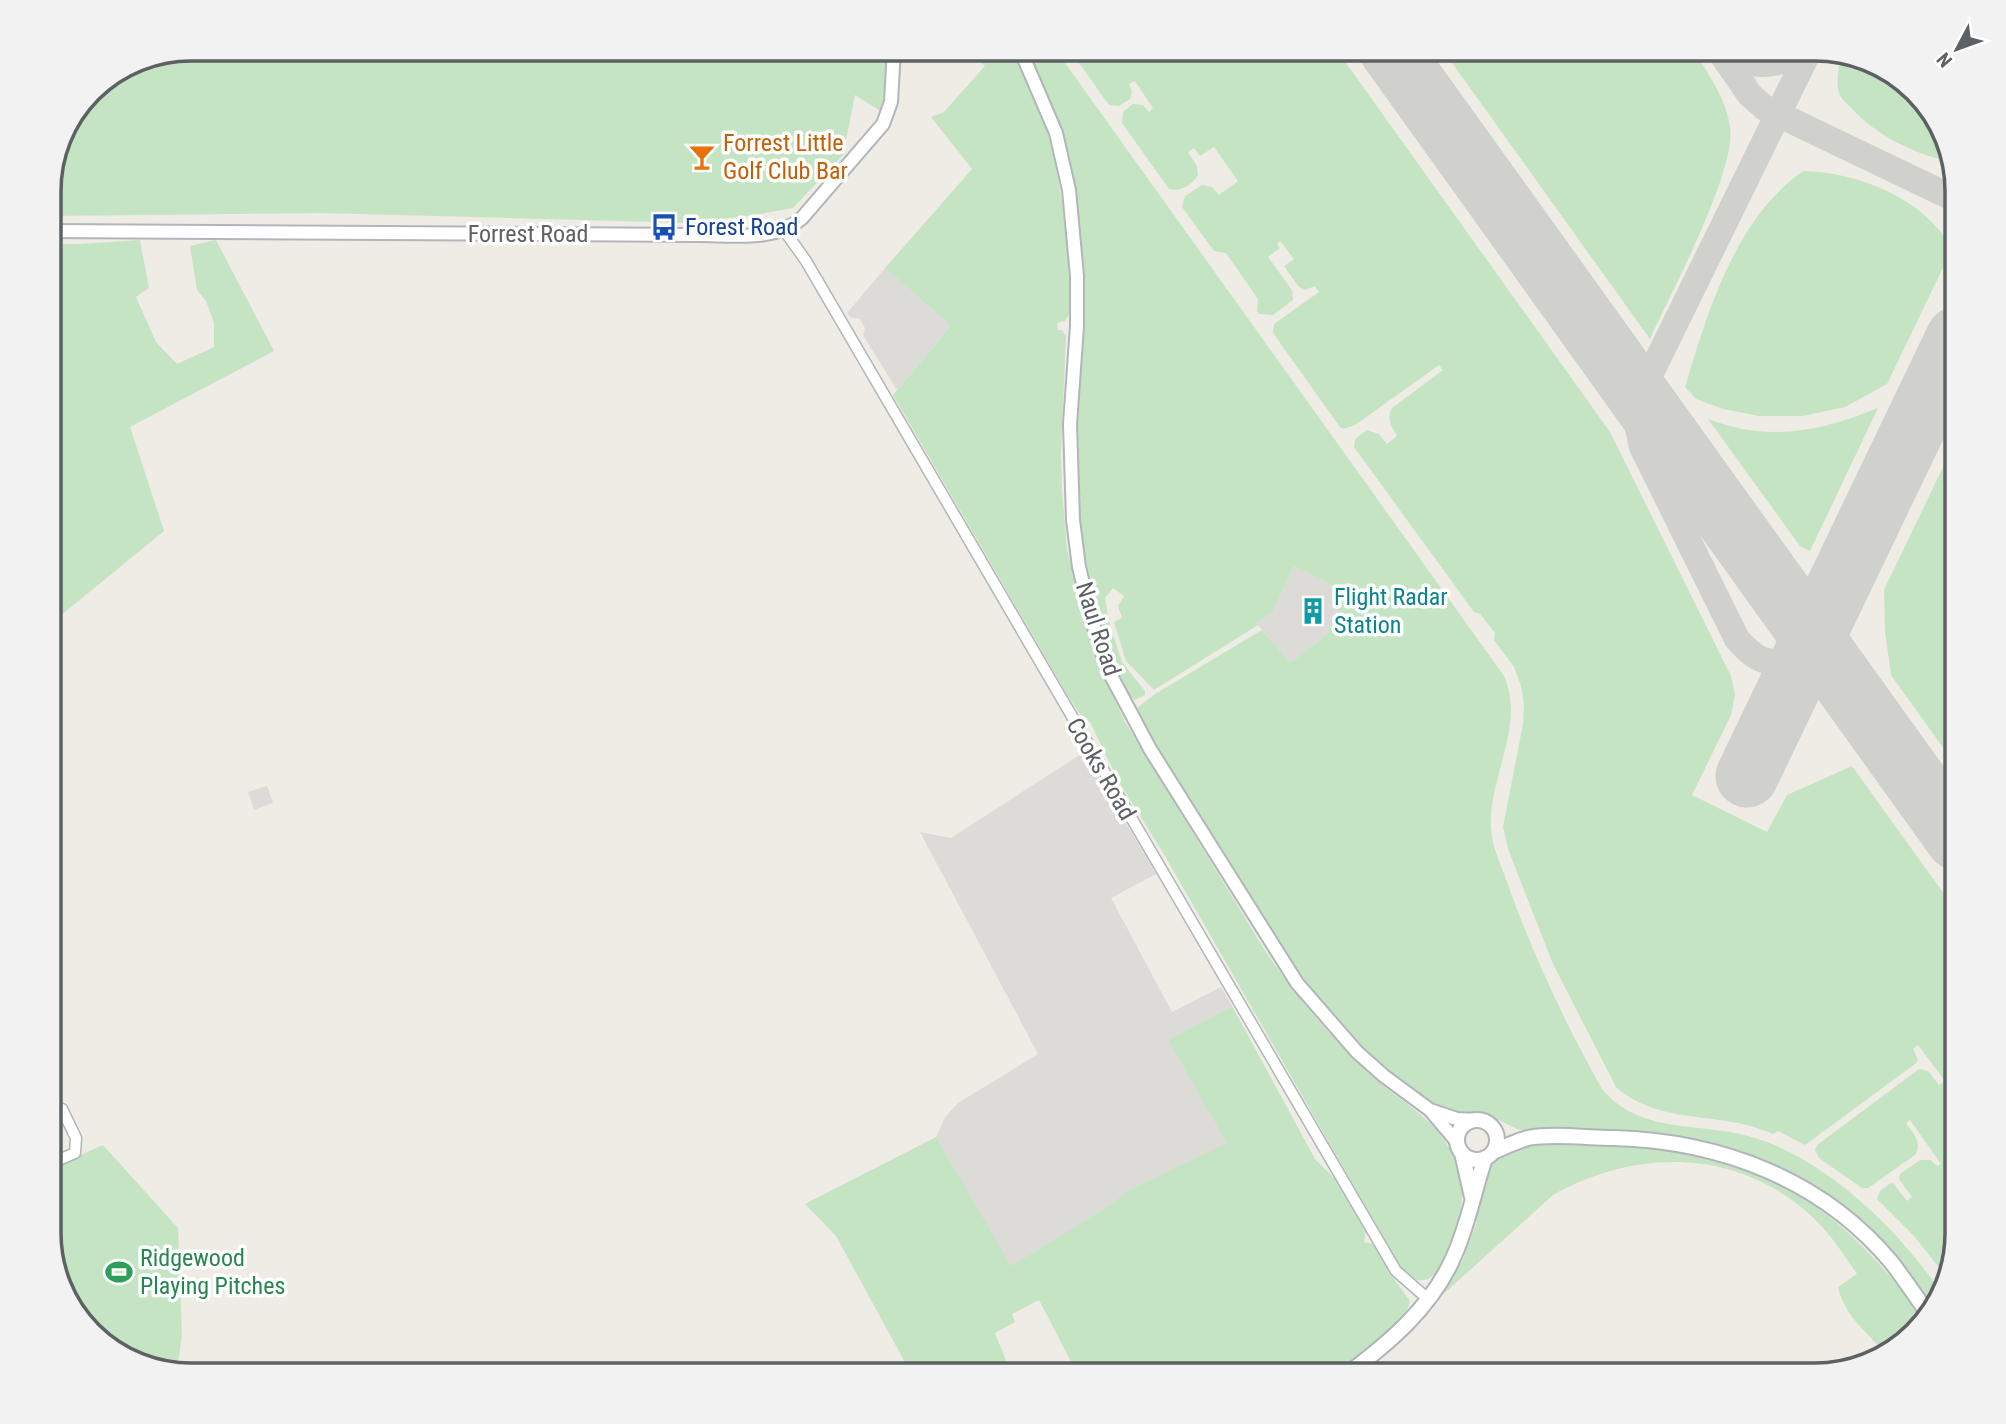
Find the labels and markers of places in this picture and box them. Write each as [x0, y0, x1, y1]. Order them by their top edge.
place label: Forrest Little Golf Club Bar [723, 129, 848, 185]
bar icon: Forrest Little Golf Club Bar [687, 142, 717, 172]
bus stop icon: Forest Road [649, 212, 679, 242]
place label: Forest Road [685, 213, 798, 241]
place label: Flight Radar Station [1334, 583, 1448, 639]
building icon: Flight Radar Station [1298, 596, 1328, 626]
place label: Ridgewood Playing Pitches [140, 1244, 285, 1300]
sports icon: Ridgewood Playing Pitches [104, 1257, 134, 1287]

